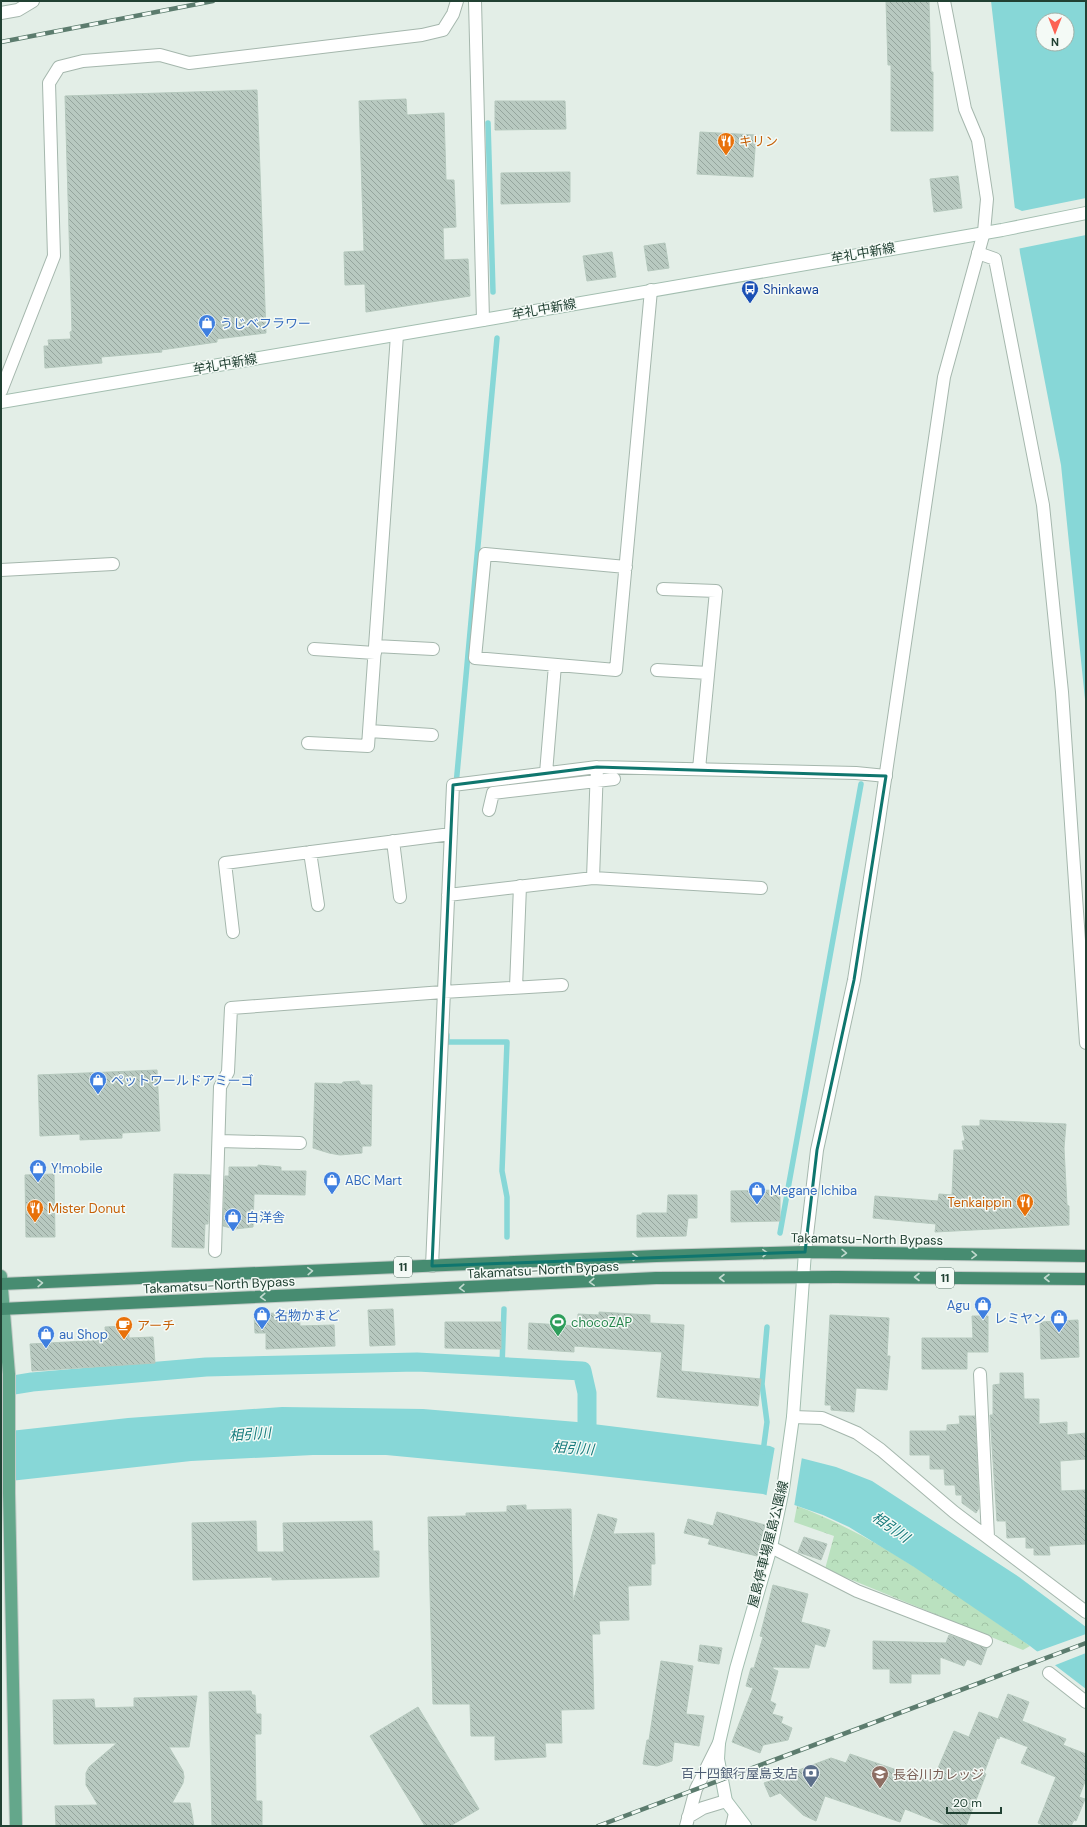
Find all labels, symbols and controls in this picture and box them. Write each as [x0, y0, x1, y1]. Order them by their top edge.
north arrow [1035, 12, 1075, 52]
text: N [1051, 35, 1059, 49]
restaurant icon: キリン [716, 131, 736, 156]
place label: キリン [739, 133, 778, 150]
street label: 牟礼中新線 [830, 239, 896, 267]
bus stop icon: Shinkawa [740, 279, 760, 304]
place label: Shinkawa [763, 281, 819, 298]
street label: 牟礼中新線 [511, 295, 577, 323]
shop icon: うじべフラワー [197, 313, 217, 338]
place label: うじべフラワー [220, 315, 311, 332]
street label: 牟礼中新線 [192, 350, 258, 378]
shop icon: ペットワールドアミーゴ [88, 1070, 108, 1095]
place label: ペットワールドアミーゴ [111, 1072, 254, 1089]
shop icon: Y!mobile [28, 1158, 48, 1183]
place label: Y!mobile [51, 1160, 103, 1177]
shop icon: ABC Mart [322, 1170, 342, 1195]
place label: ABC Mart [345, 1172, 402, 1189]
shop icon: Megane Ichiba [747, 1180, 767, 1205]
place label: Megane Ichiba [770, 1182, 857, 1199]
restaurant icon: Tenkaippin [1015, 1192, 1035, 1217]
place label: Tenkaippin [947, 1194, 1012, 1211]
restaurant icon: Mister Donut [25, 1198, 45, 1223]
place label: Mister Donut [48, 1200, 126, 1217]
shop icon: 白洋舎 [223, 1207, 243, 1232]
place label: 白洋舎 [246, 1209, 285, 1226]
street label: Takamatsu-North Bypass [791, 1229, 943, 1249]
one-way arrow [762, 1249, 768, 1257]
one-way arrow [841, 1249, 847, 1257]
one-way arrow [971, 1250, 977, 1259]
one-way arrow [632, 1252, 638, 1261]
road number: 11 [394, 1257, 412, 1277]
street label: Takamatsu-North Bypass [466, 1258, 620, 1282]
one-way arrow [307, 1267, 313, 1275]
road number: 11 [936, 1268, 954, 1288]
street label: Takamatsu-North Bypass [142, 1273, 296, 1297]
one-way arrow [914, 1273, 920, 1282]
one-way arrow [719, 1274, 725, 1282]
one-way arrow [1044, 1274, 1050, 1282]
one-way arrow [589, 1277, 595, 1286]
one-way arrow [37, 1279, 43, 1287]
one-way arrow [459, 1283, 465, 1292]
one-way arrow [260, 1293, 266, 1301]
shop icon: Agu [973, 1295, 993, 1320]
place label: Agu [947, 1297, 970, 1314]
shop icon: 名物かまど [252, 1305, 272, 1330]
place label: 名物かまど [275, 1307, 340, 1324]
shop icon: レミヤン [1049, 1308, 1069, 1333]
place label: レミヤン [994, 1310, 1046, 1327]
sports icon: chocoZAP [548, 1312, 568, 1337]
place label: chocoZAP [571, 1314, 632, 1331]
cafe icon: アーチ [114, 1315, 134, 1340]
place label: アーチ [137, 1317, 175, 1334]
shop icon: au Shop [36, 1324, 56, 1349]
place label: au Shop [59, 1326, 108, 1343]
water label: 相引川 [228, 1423, 274, 1444]
water label: 相引川 [551, 1438, 597, 1459]
street label: 屋島停車場屋島公園線 [744, 1479, 792, 1609]
water label: 相引川 [869, 1508, 915, 1548]
bank icon: 百十四銀行屋島支店 [801, 1763, 821, 1788]
school or university icon: 長谷川カレッジ [870, 1764, 890, 1789]
place label: 百十四銀行屋島支店 [681, 1765, 798, 1782]
place label: 長谷川カレッジ [893, 1766, 984, 1783]
scale bar [947, 1789, 1001, 1815]
text: 20 m [953, 1795, 982, 1811]

